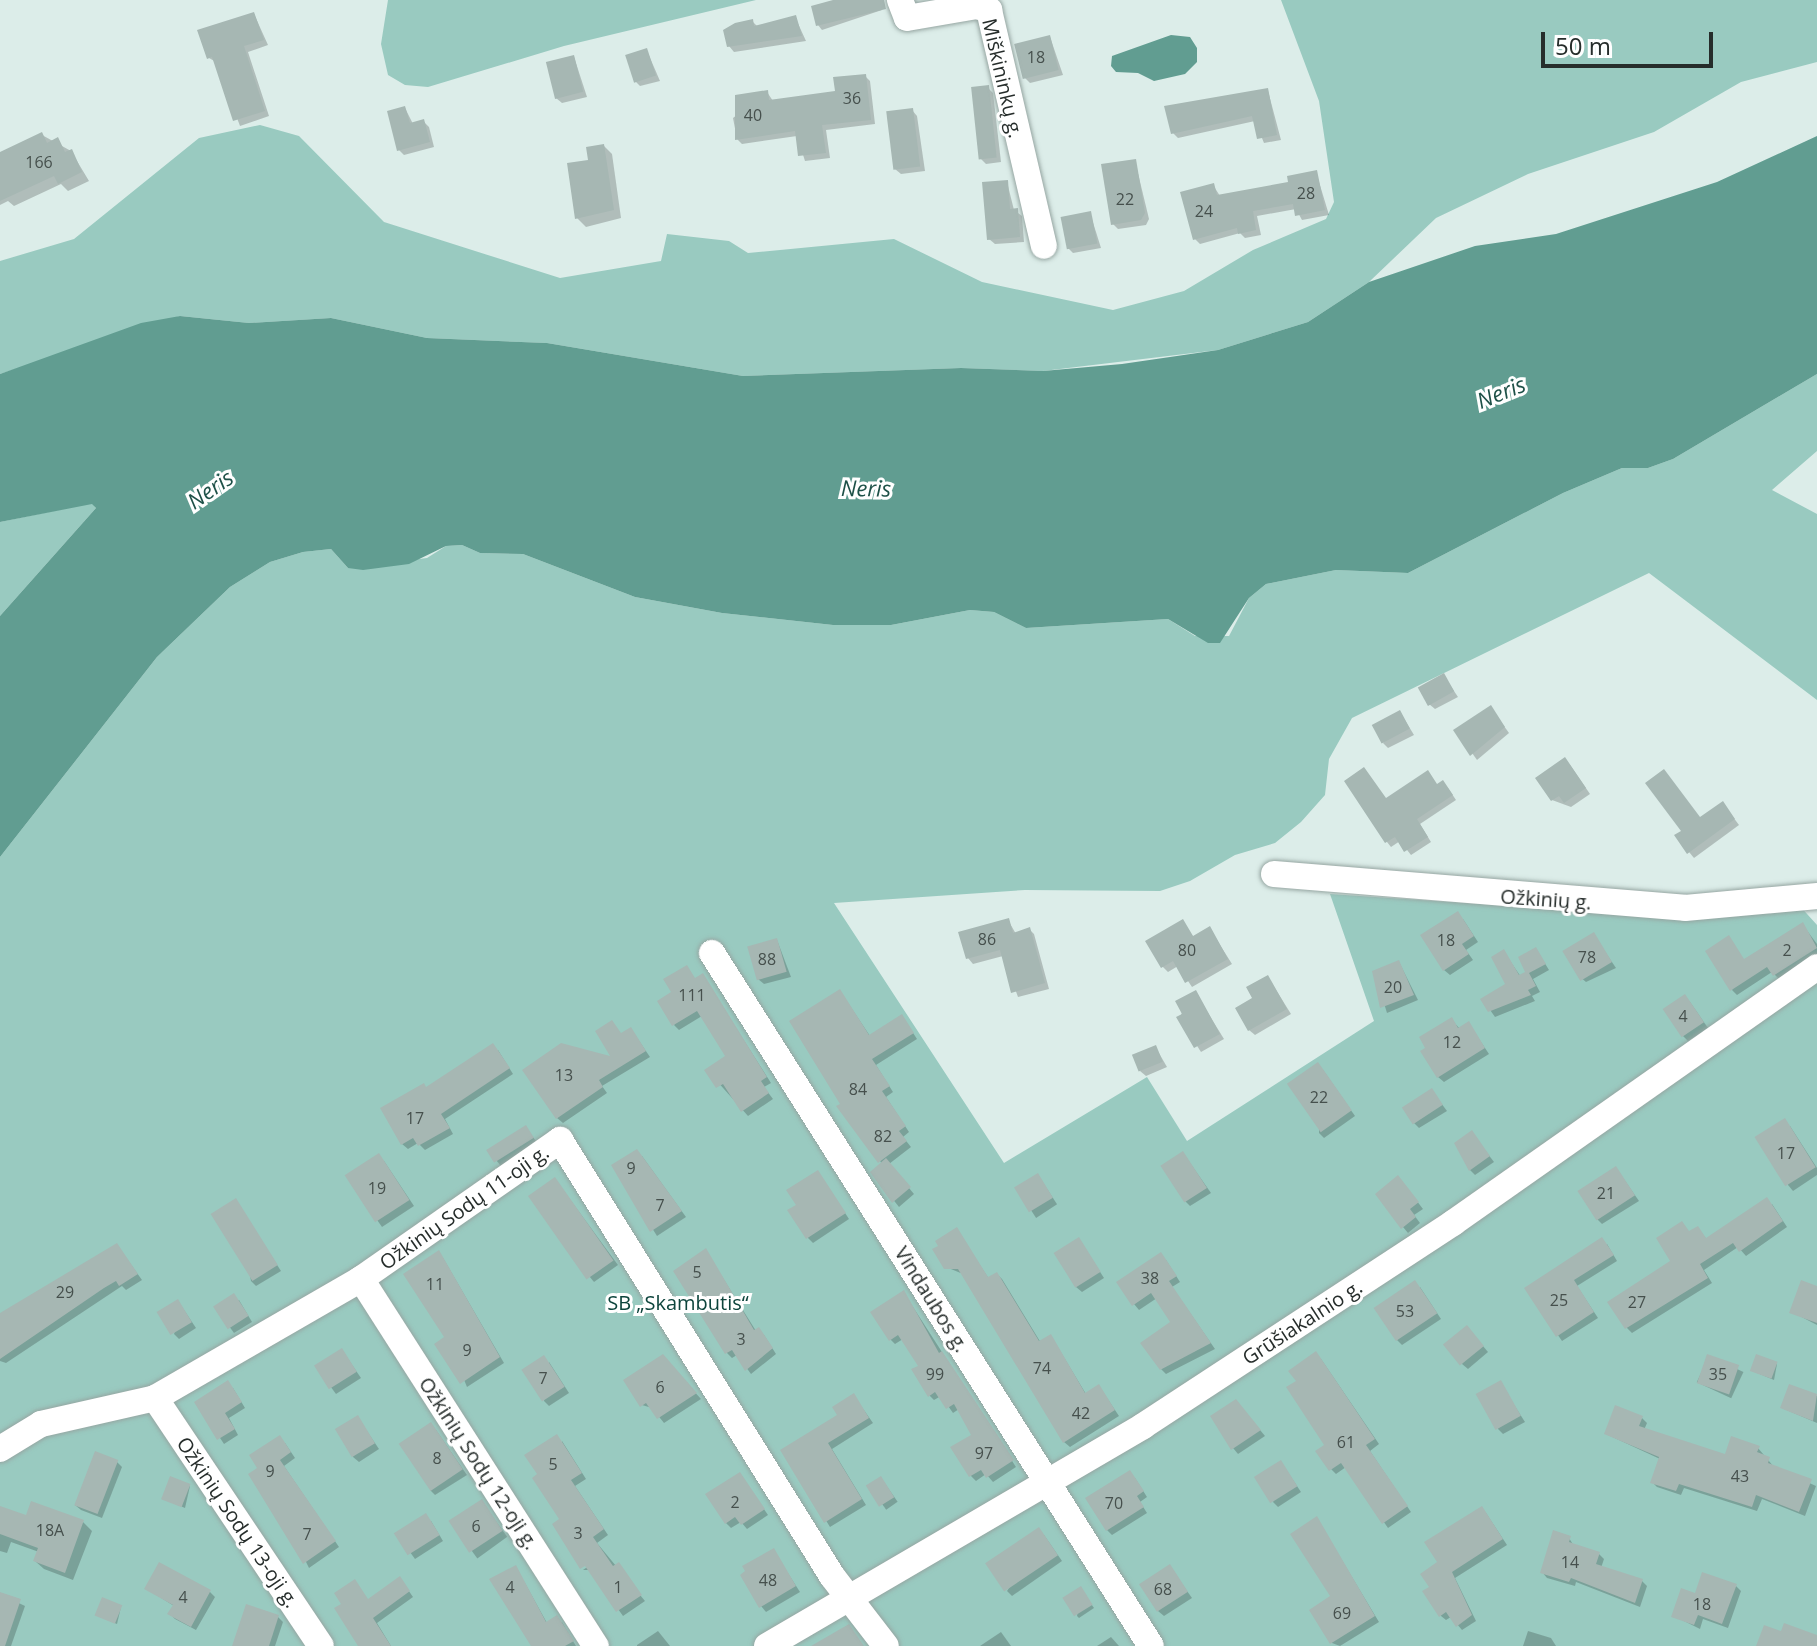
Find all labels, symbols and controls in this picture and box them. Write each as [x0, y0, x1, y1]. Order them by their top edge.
street label: Miškininkų g. [978, 16, 1028, 140]
scale bar [1545, 16, 1717, 66]
text: 50 m [1555, 29, 1611, 62]
house number: 18 [1027, 47, 1045, 67]
house number: 36 [843, 88, 861, 108]
house number: 40 [744, 105, 762, 125]
house number: 166 [25, 152, 53, 172]
house number: 28 [1297, 183, 1315, 203]
house number: 22 [1116, 189, 1134, 209]
house number: 24 [1195, 201, 1213, 221]
water label: Neris [1473, 370, 1529, 414]
water label: Neris [182, 464, 238, 514]
water label: Neris [841, 474, 891, 502]
street label: Ožkinių g. [1500, 884, 1592, 914]
house number: 86 [978, 929, 996, 949]
house number: 18 [1437, 930, 1455, 950]
house number: 80 [1178, 940, 1196, 960]
house number: 2 [1782, 940, 1792, 960]
house number: 78 [1578, 947, 1596, 967]
house number: 88 [758, 949, 776, 969]
house number: 20 [1384, 977, 1402, 997]
house number: 111 [678, 985, 706, 1005]
house number: 4 [1678, 1006, 1688, 1026]
house number: 12 [1443, 1032, 1461, 1052]
house number: 13 [555, 1065, 573, 1085]
house number: 84 [849, 1079, 867, 1099]
house number: 22 [1310, 1087, 1328, 1107]
house number: 17 [406, 1108, 424, 1128]
house number: 82 [874, 1126, 892, 1146]
street label: Ožkinių Sodų 11-oji g. [375, 1140, 553, 1274]
house number: 17 [1777, 1143, 1795, 1163]
house number: 9 [626, 1158, 636, 1178]
house number: 19 [368, 1178, 386, 1198]
house number: 21 [1597, 1183, 1615, 1203]
house number: 7 [655, 1195, 665, 1215]
street label: Vindaubos g. [890, 1242, 974, 1356]
house number: 5 [692, 1262, 702, 1282]
house number: 38 [1141, 1268, 1159, 1288]
house number: 11 [426, 1274, 444, 1294]
street label: Grūšiakalnio g. [1238, 1274, 1366, 1370]
house number: 29 [56, 1282, 74, 1302]
park label: SB „Skambutis“ [607, 1290, 749, 1314]
house number: 25 [1550, 1290, 1568, 1310]
house number: 27 [1628, 1292, 1646, 1312]
house number: 53 [1396, 1301, 1414, 1321]
house number: 3 [736, 1329, 746, 1349]
house number: 9 [462, 1340, 472, 1360]
house number: 74 [1033, 1358, 1051, 1378]
house number: 99 [926, 1364, 944, 1384]
house number: 35 [1709, 1364, 1727, 1384]
house number: 7 [538, 1368, 548, 1388]
street label: Ožkinių Sodų 12-oji g. [414, 1372, 544, 1554]
house number: 6 [655, 1377, 665, 1397]
house number: 42 [1072, 1403, 1090, 1423]
street label: Ožkinių Sodų 13-oji g. [172, 1432, 304, 1612]
house number: 61 [1337, 1432, 1355, 1452]
house number: 97 [975, 1443, 993, 1463]
house number: 8 [432, 1448, 442, 1468]
house number: 5 [548, 1454, 558, 1474]
house number: 9 [265, 1461, 275, 1481]
house number: 43 [1731, 1466, 1749, 1486]
house number: 2 [730, 1492, 740, 1512]
house number: 70 [1105, 1493, 1123, 1513]
house number: 6 [471, 1516, 481, 1536]
house number: 18A [36, 1520, 64, 1540]
house number: 3 [573, 1523, 583, 1543]
house number: 7 [302, 1524, 312, 1544]
house number: 14 [1561, 1552, 1579, 1572]
house number: 48 [759, 1570, 777, 1590]
house number: 4 [505, 1577, 515, 1597]
house number: 1 [613, 1577, 623, 1597]
house number: 68 [1154, 1579, 1172, 1599]
house number: 4 [178, 1587, 188, 1607]
house number: 18 [1693, 1594, 1711, 1614]
house number: 69 [1333, 1603, 1351, 1623]

